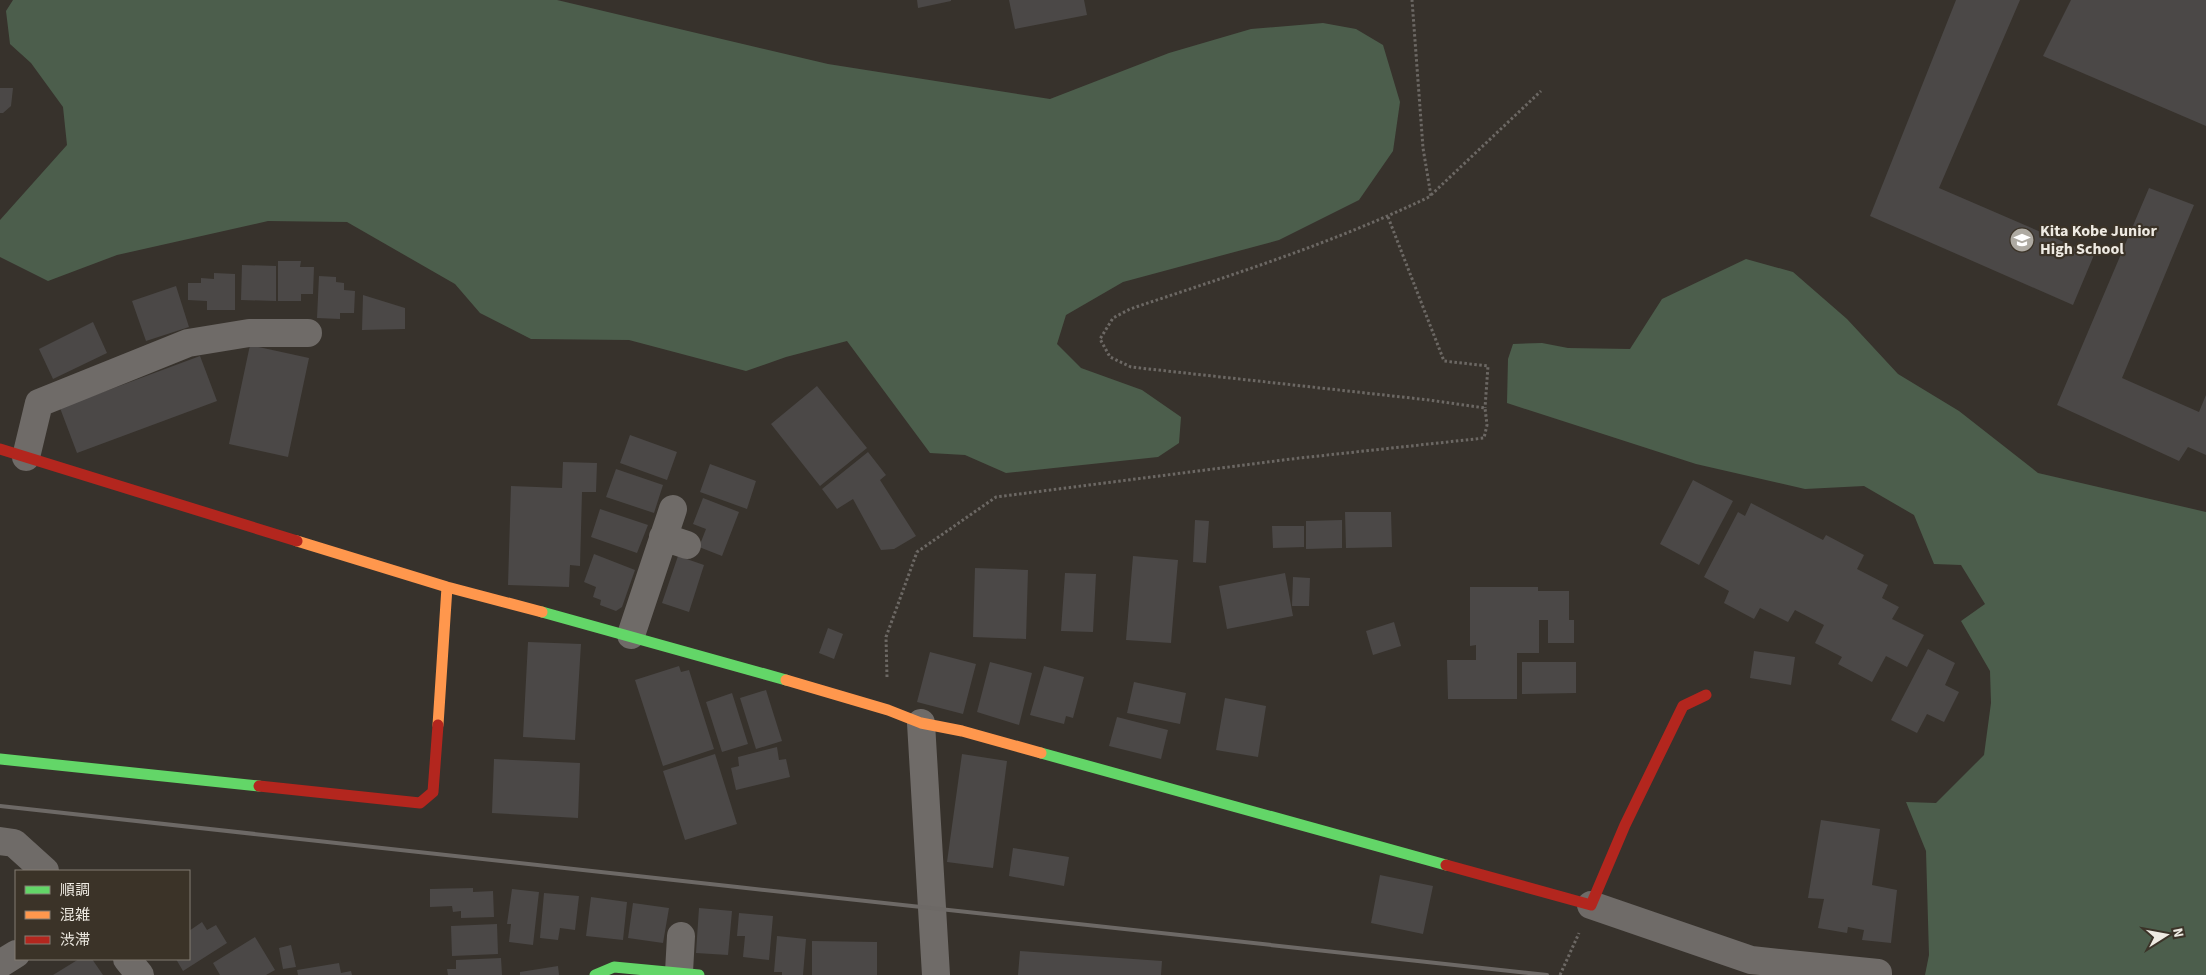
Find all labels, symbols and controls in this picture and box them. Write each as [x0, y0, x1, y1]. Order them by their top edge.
place label: Kita Kobe Junior High School [2040, 220, 2157, 260]
school or university icon: Kita Kobe Junior High School [2009, 227, 2035, 253]
legend [15, 870, 190, 960]
text: 順調 [60, 880, 90, 901]
text: 混雑 [60, 905, 90, 926]
north arrow [2141, 910, 2191, 960]
text: N [2167, 926, 2188, 939]
text: 渋滞 [60, 930, 90, 951]

